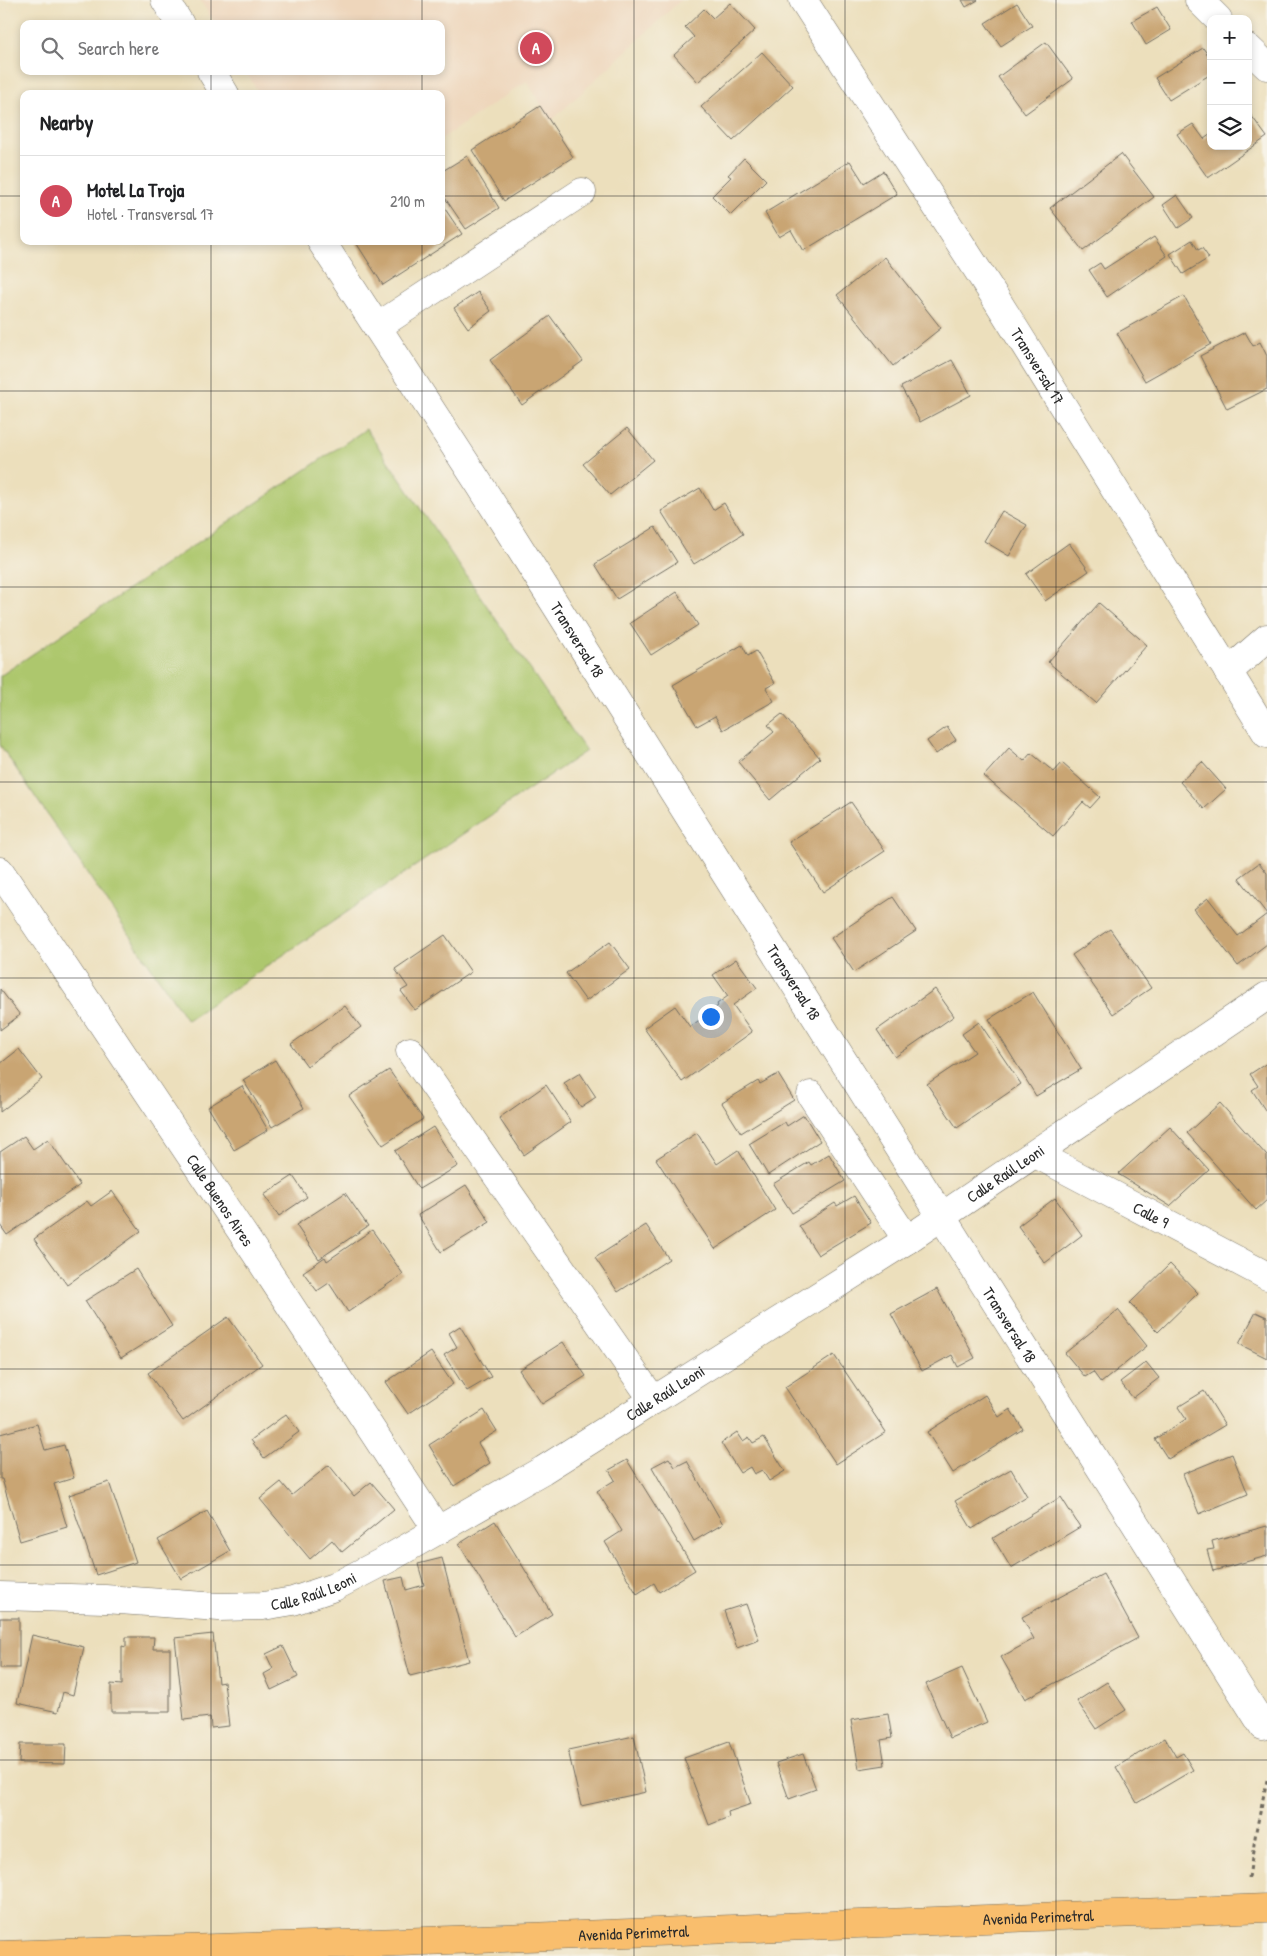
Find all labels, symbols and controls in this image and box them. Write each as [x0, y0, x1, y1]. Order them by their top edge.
map controls [1207, 15, 1252, 150]
button: + [1207, 15, 1252, 60]
search box [20, 20, 445, 75]
pin: A [520, 29, 552, 67]
icon: search [38, 34, 66, 62]
text: Search here [78, 35, 159, 61]
button: − [1207, 60, 1252, 105]
button: layers [1207, 105, 1252, 150]
text: Nearby [40, 108, 93, 137]
text: Motel La Troja [87, 177, 184, 203]
text: A [52, 190, 60, 212]
text: 210 m [390, 190, 425, 212]
text: Hotel · Transversal 17 [87, 203, 214, 225]
street label: Transversal 17 [1006, 324, 1070, 409]
street label: Transversal 18 [545, 598, 610, 682]
street label: Transversal 18 [762, 940, 826, 1024]
your location [698, 1004, 724, 1030]
street label: Calle Raúl Leoni [962, 1139, 1049, 1208]
street label: Calle Buenos Aires [181, 1150, 259, 1251]
street label: Calle 9 [1129, 1196, 1173, 1233]
street label: Transversal 18 [978, 1283, 1042, 1367]
street label: Calle Raúl Leoni [621, 1360, 709, 1426]
street label: Calle Raúl Leoni [269, 1566, 360, 1616]
street label: Avenida Perimetral [982, 1904, 1095, 1930]
street label: Avenida Perimetral [578, 1920, 690, 1946]

